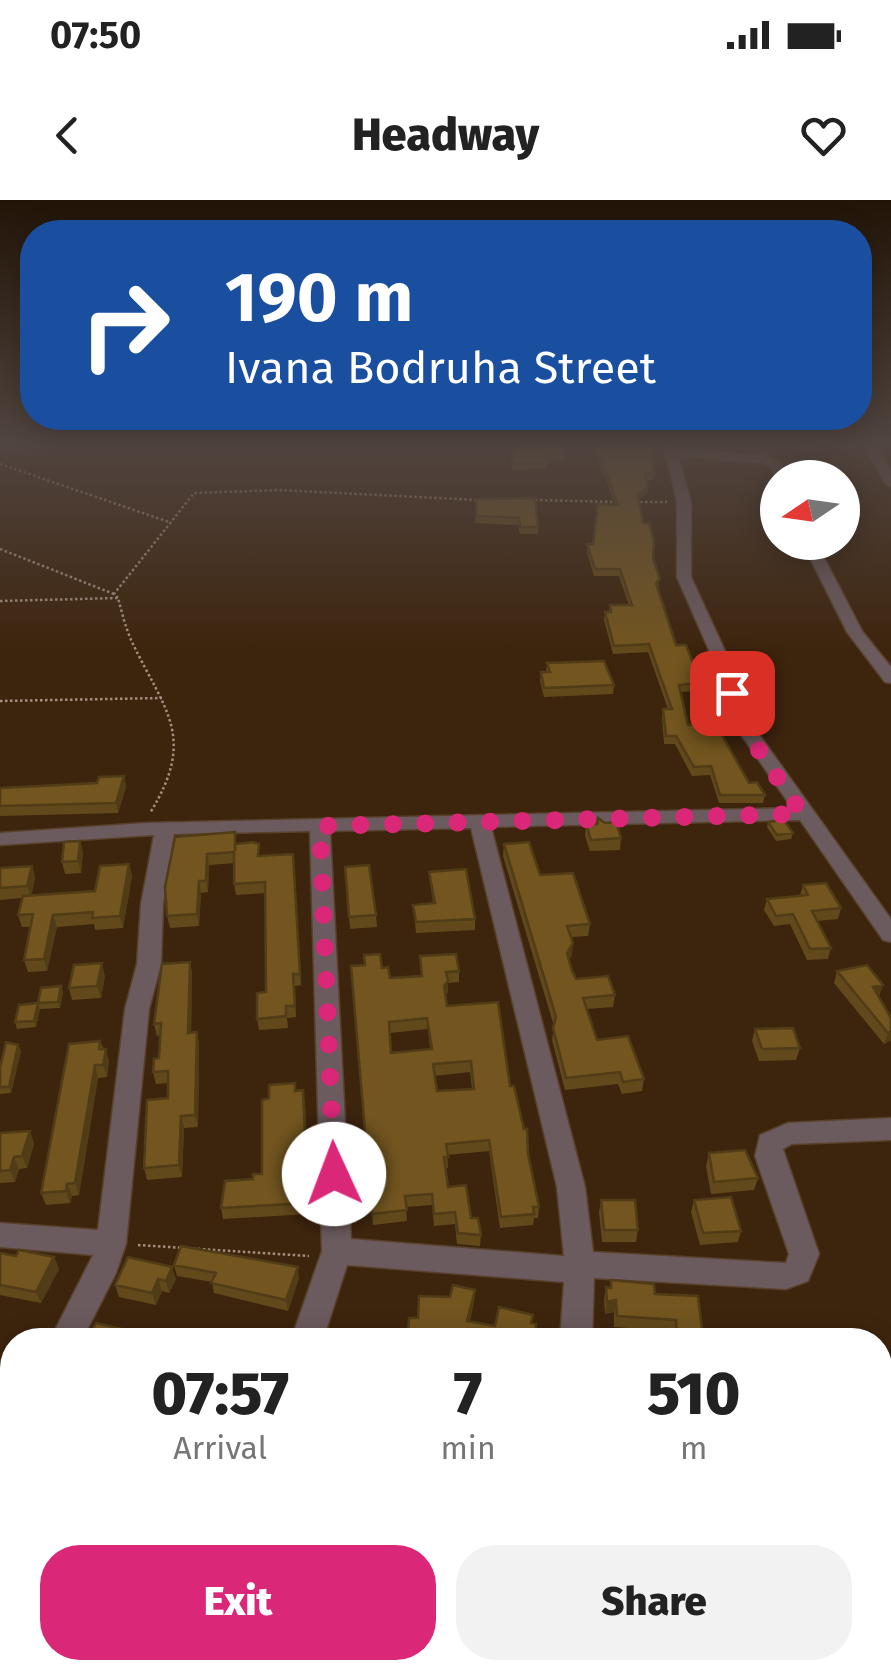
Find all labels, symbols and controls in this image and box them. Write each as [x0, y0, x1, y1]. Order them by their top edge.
text: 07:50 [50, 12, 141, 58]
icon: back [40, 108, 95, 163]
text: Headway [352, 108, 539, 162]
icon: heart [796, 108, 851, 163]
text: 190 m [225, 256, 413, 340]
icon: right [60, 260, 190, 390]
text: Ivana Bodruha Street [225, 341, 656, 395]
north arrow [760, 460, 860, 560]
map controls [760, 460, 860, 560]
pin [690, 651, 775, 736]
icon: arrive [705, 666, 760, 721]
position arrow [282, 1122, 386, 1226]
text: 07:57 [152, 1358, 289, 1430]
text: 7 [454, 1358, 482, 1430]
text: 510 [647, 1358, 740, 1430]
text: Arrival [173, 1429, 267, 1467]
text: min [440, 1429, 496, 1467]
text: m [680, 1429, 708, 1467]
button: Exit [40, 1545, 436, 1660]
button: Share [456, 1545, 852, 1660]

